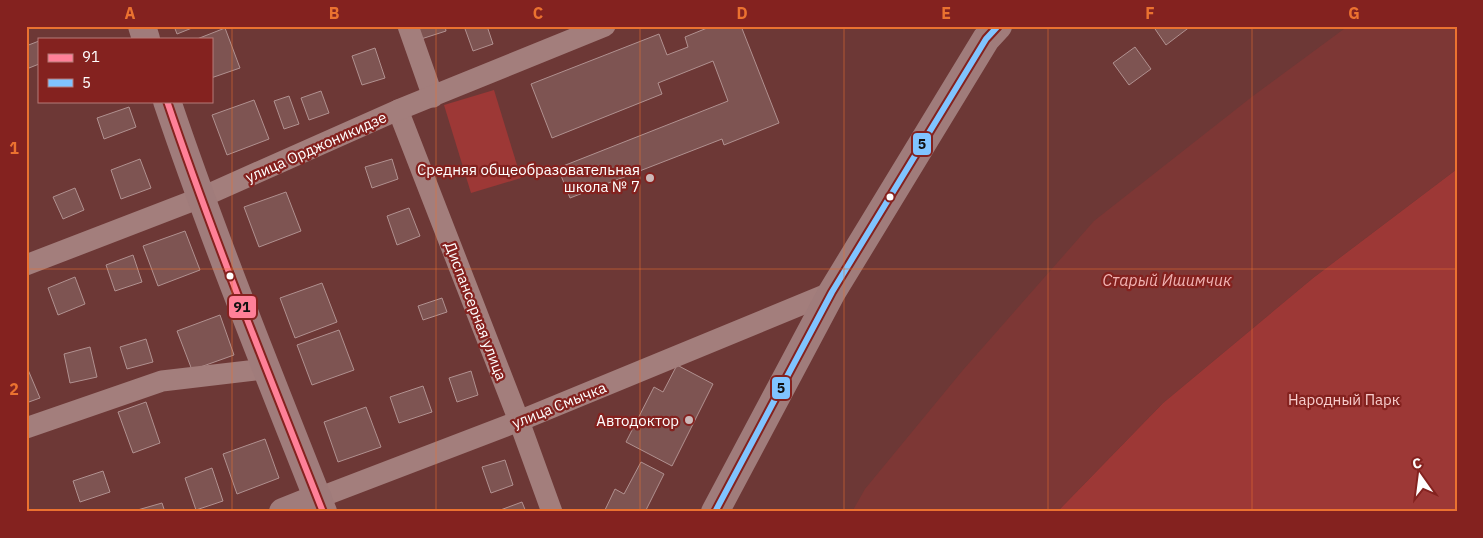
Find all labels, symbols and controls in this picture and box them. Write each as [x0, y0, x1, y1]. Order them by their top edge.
text: A [125, 3, 136, 23]
text: B [329, 3, 340, 23]
text: C [533, 3, 543, 23]
text: D [736, 3, 748, 23]
text: E [941, 3, 951, 23]
text: F [1145, 3, 1155, 23]
text: G [1348, 3, 1360, 23]
legend [38, 38, 212, 102]
text: 91 [82, 47, 100, 66]
text: 5 [82, 73, 91, 92]
street label: улица Орджоникидзе [242, 107, 390, 187]
line badge: 5 [912, 132, 932, 156]
text: 5 [918, 135, 926, 153]
text: 1 [9, 138, 19, 158]
place label: Средняя общеобразовательная школа № 7 [417, 160, 640, 196]
marker: Средняя общеобразовательная школа № 7 [644, 172, 656, 184]
unlabelled marker [885, 192, 895, 202]
street label: Диспансерная улица [441, 239, 511, 383]
water label: Старый Ишимчик [1102, 270, 1232, 290]
unlabelled marker [225, 271, 235, 281]
line badge: 91 [228, 295, 257, 319]
text: 91 [234, 298, 251, 316]
line badge: 5 [771, 376, 791, 400]
street label: улица Смычка [509, 377, 609, 433]
text: 2 [9, 379, 19, 399]
text: 5 [777, 379, 785, 397]
park label: Народный Парк [1288, 390, 1400, 409]
place label: Автодоктор [596, 411, 679, 430]
marker: Автодоктор [683, 414, 695, 426]
north arrow [1396, 450, 1446, 500]
text: С [1410, 454, 1423, 473]

